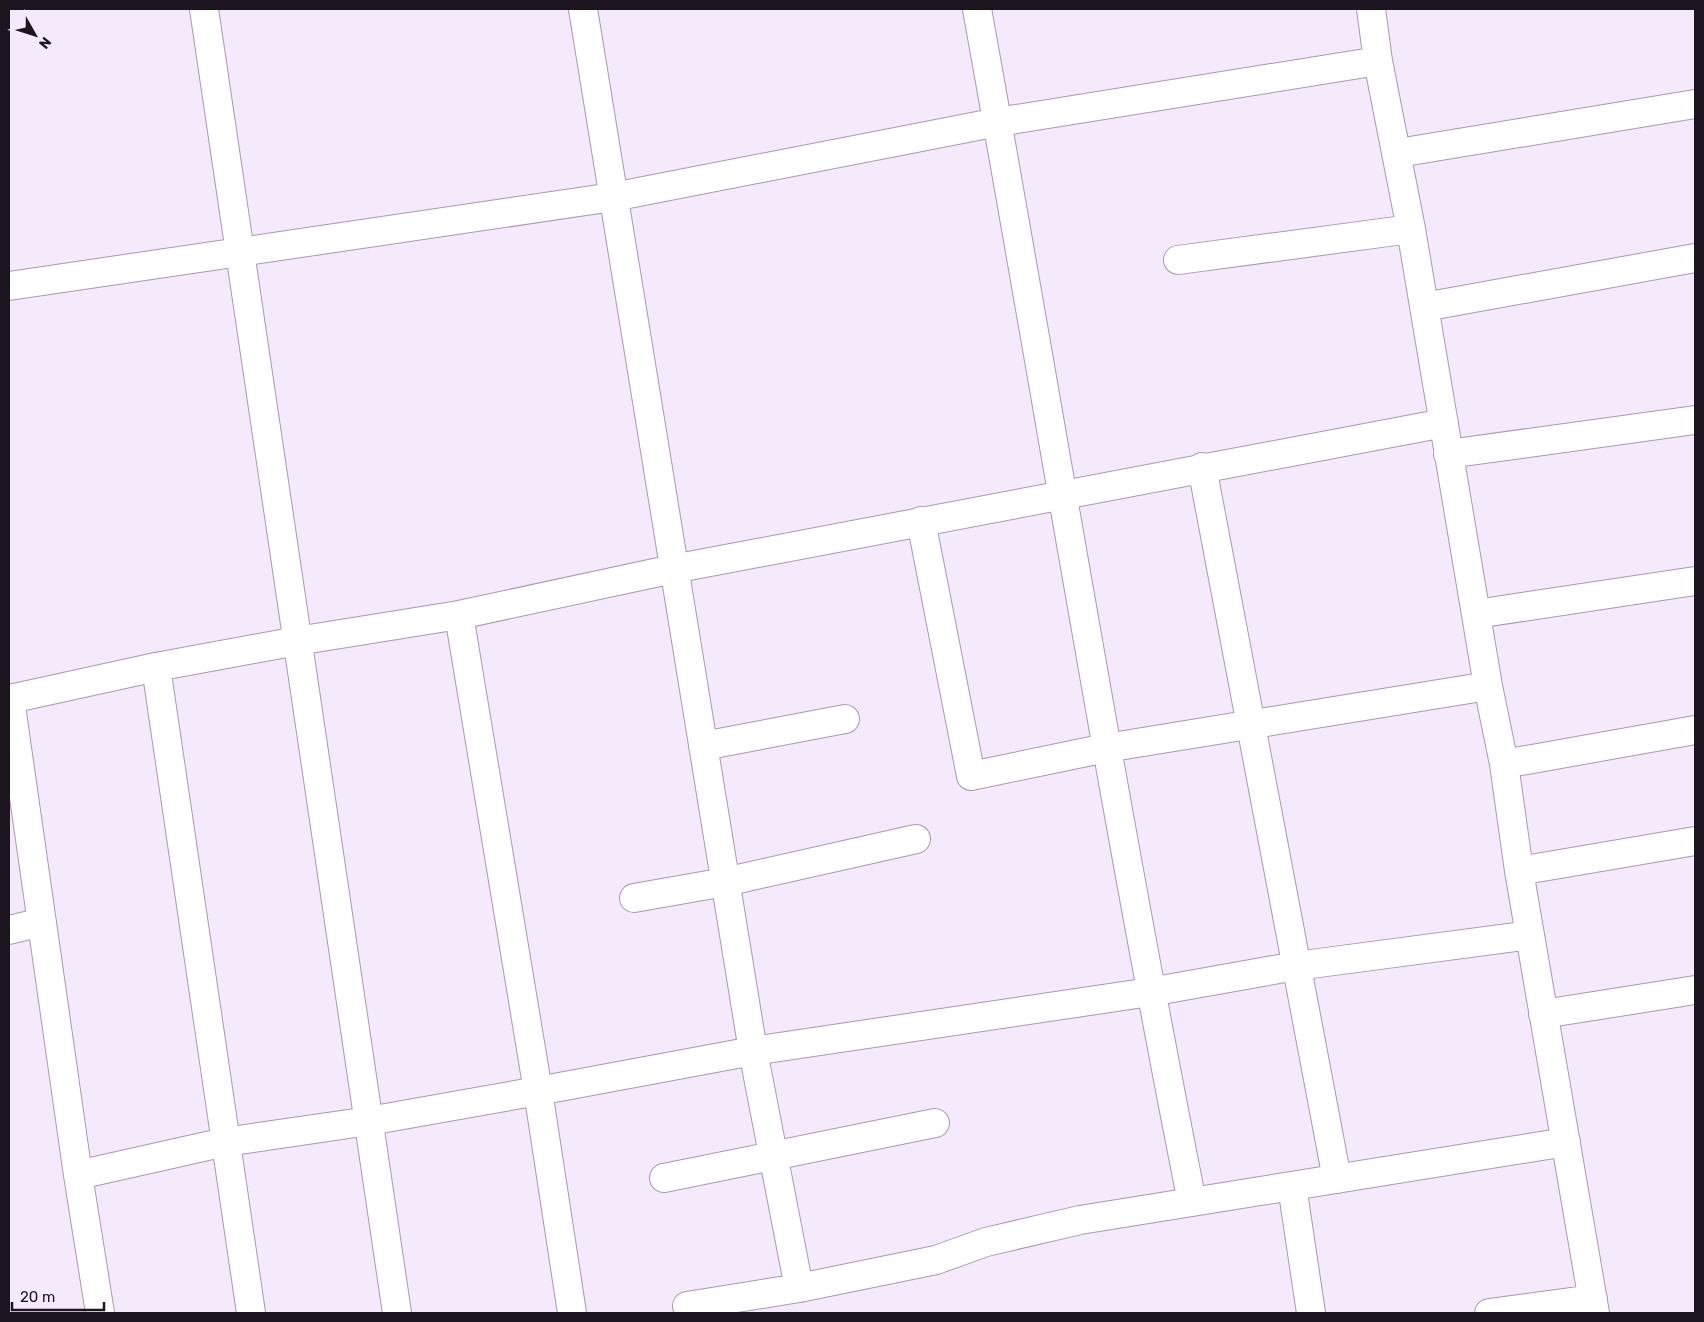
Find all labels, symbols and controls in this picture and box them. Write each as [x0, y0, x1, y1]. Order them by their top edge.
north arrow [10, 10, 60, 60]
text: N [35, 34, 54, 52]
scale bar [12, 1280, 105, 1312]
text: 20 m [20, 1288, 55, 1306]

